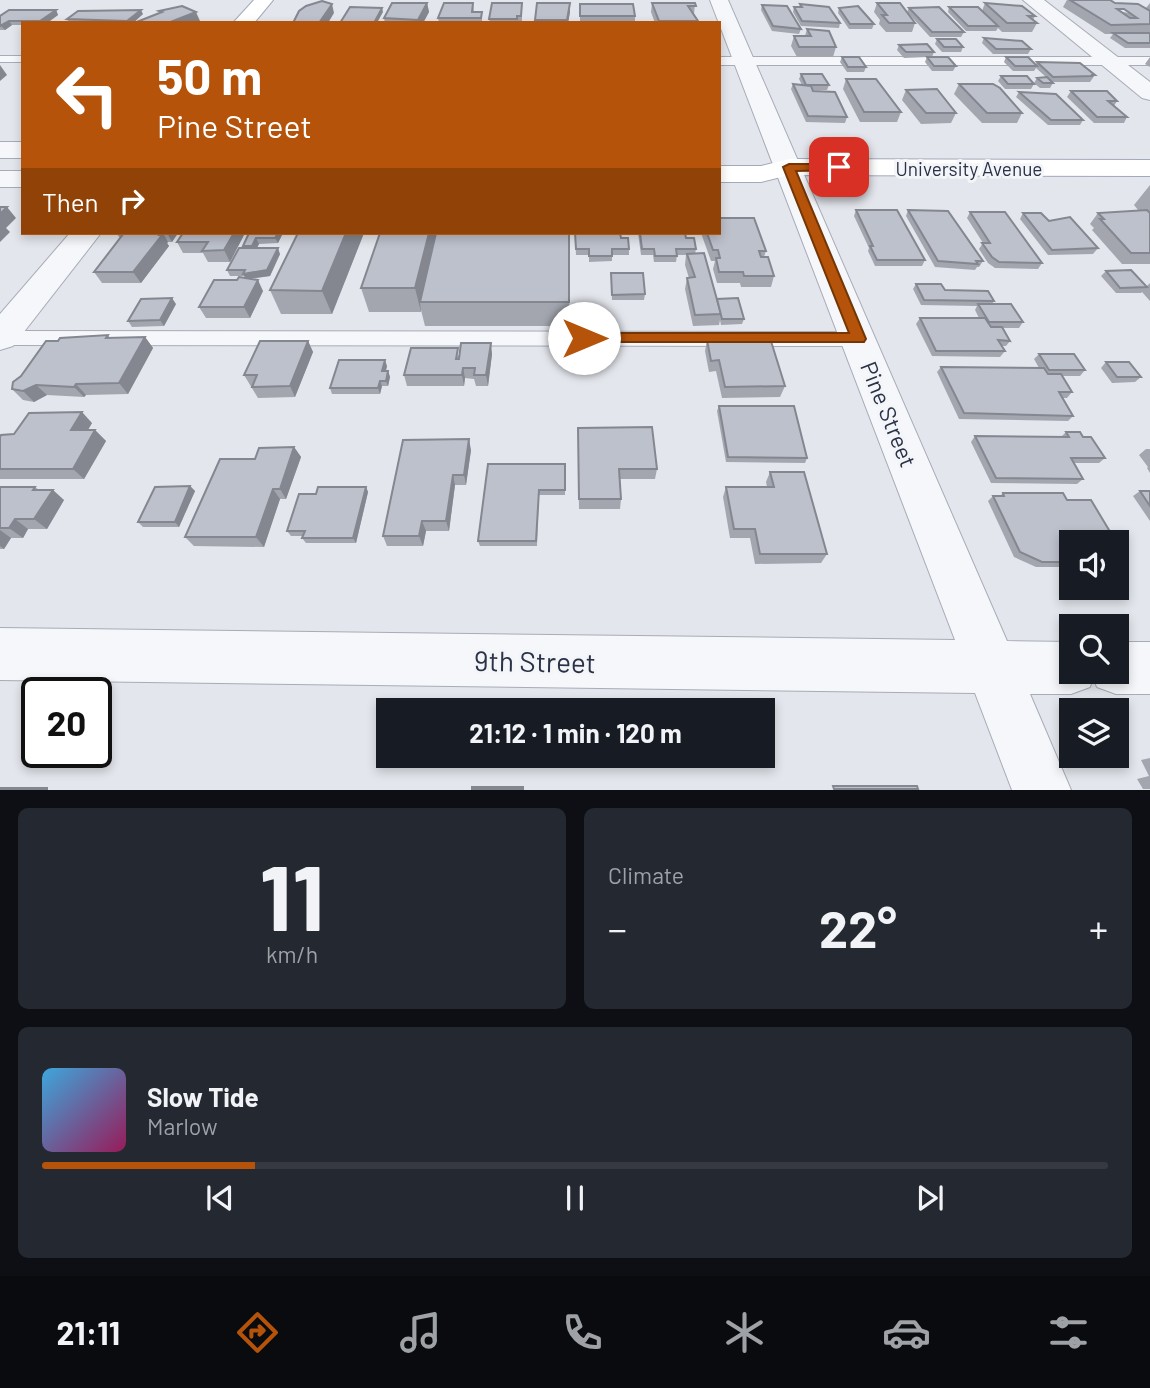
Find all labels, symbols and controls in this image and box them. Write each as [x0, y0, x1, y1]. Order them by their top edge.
text: 50 m [157, 46, 262, 105]
icon: left [42, 49, 133, 140]
text: Pine Street [157, 106, 312, 144]
pin [809, 137, 869, 197]
icon: arrive [820, 148, 858, 186]
street label: University Avenue [896, 157, 1042, 180]
icon: right [113, 182, 151, 220]
text: Then [42, 186, 99, 217]
position arrow [547, 301, 621, 375]
street label: Pine Street [855, 357, 923, 471]
map controls [1059, 530, 1129, 768]
button: sound [1059, 530, 1129, 600]
button: search [1059, 614, 1129, 684]
street label: 9th Street [474, 643, 596, 679]
speed limit sign: 20 [21, 677, 112, 768]
button: layers [1059, 698, 1129, 768]
text: 21:12 · 1 min · 120 m [469, 717, 682, 748]
text: 11 [259, 840, 325, 949]
text: Climate [608, 861, 684, 889]
text: 22° [819, 896, 897, 958]
text: − [608, 905, 627, 951]
text: + [1089, 905, 1108, 951]
text: km/h [266, 940, 318, 968]
text: Slow Tide [147, 1081, 259, 1112]
text: Marlow [147, 1112, 218, 1140]
icon: previous [201, 1179, 239, 1217]
icon: pause [556, 1179, 594, 1217]
icon: next [911, 1179, 949, 1217]
icon: directions [233, 1308, 282, 1357]
icon: music [396, 1308, 445, 1357]
icon: phone [558, 1308, 607, 1357]
icon: climate [720, 1308, 769, 1357]
icon: car [882, 1308, 931, 1357]
icon: filters [1044, 1308, 1093, 1357]
text: 21:11 [57, 1313, 120, 1351]

